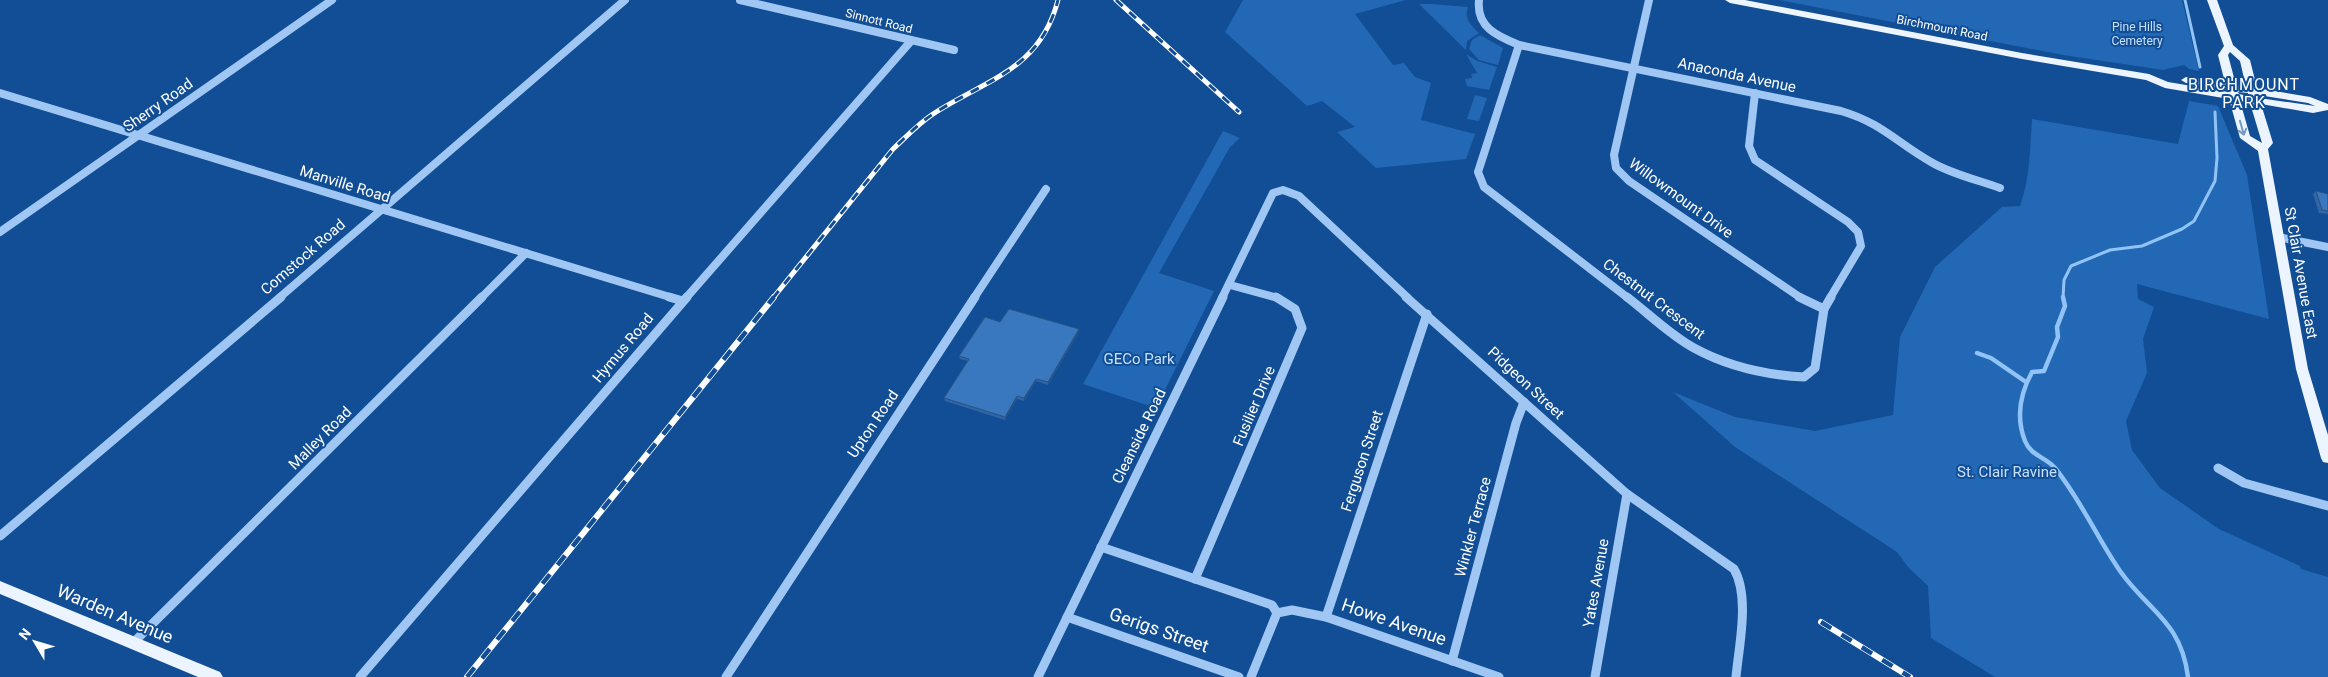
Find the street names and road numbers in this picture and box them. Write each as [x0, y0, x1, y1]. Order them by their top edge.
street label: Sinnott Road [844, 6, 914, 36]
street label: Birchmount Road [1895, 12, 1989, 44]
street label: Anaconda Avenue [1676, 54, 1798, 96]
street label: Sherry Road [120, 74, 196, 136]
street label: Willowmount Drive [1625, 154, 1737, 242]
street label: Manville Road [297, 162, 393, 206]
street label: St Clair Avenue East [2281, 206, 2321, 340]
street label: Comstock Road [257, 215, 349, 299]
street label: Chestnut Crescent [1599, 255, 1709, 343]
street label: Hymus Road [589, 310, 657, 386]
street label: Pidgeon Street [1484, 343, 1568, 423]
street label: Fusilier Drive [1229, 363, 1279, 449]
street label: Cleanside Road [1108, 385, 1170, 487]
street label: Upton Road [844, 387, 902, 461]
street label: Malley Road [285, 403, 355, 473]
street label: Ferguson Street [1337, 408, 1387, 514]
street label: Winkler Terrace [1451, 475, 1495, 579]
street label: Yates Avenue [1579, 537, 1613, 629]
street label: Warden Avenue [54, 580, 177, 648]
street label: Howe Avenue [1339, 594, 1449, 649]
street label: Gerigs Street [1107, 603, 1212, 656]

